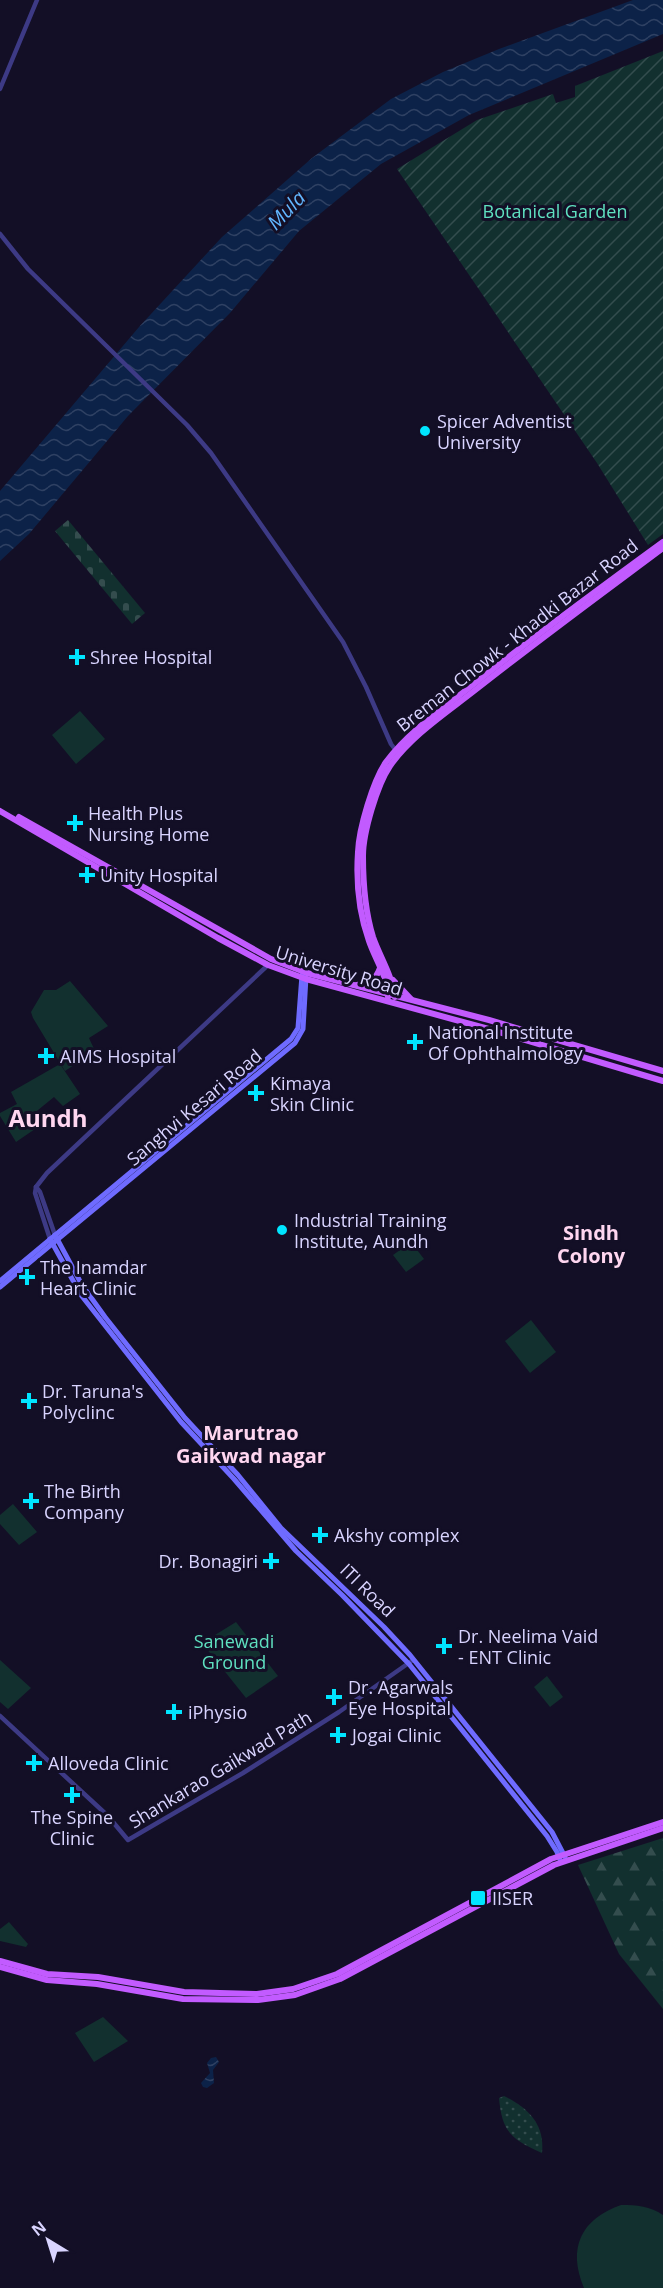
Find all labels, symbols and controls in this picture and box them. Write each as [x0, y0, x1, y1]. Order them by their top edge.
water label: Mula [261, 185, 311, 235]
park label: Botanical Garden [483, 199, 627, 223]
place label: Spicer Adventist University [437, 409, 572, 454]
marker: Spicer Adventist University [418, 424, 432, 438]
street label: Breman Chowk - Khadki Bazar Road [391, 533, 643, 737]
place label: Shree Hospital [90, 645, 212, 669]
marker: Shree Hospital [68, 648, 86, 666]
place label: Health Plus Nursing Home [88, 801, 209, 846]
marker: Health Plus Nursing Home [66, 814, 84, 832]
place label: Unity Hospital [100, 863, 218, 887]
marker: Unity Hospital [78, 866, 96, 884]
street label: University Road [273, 939, 405, 1001]
place label: National Institute Of Ophthalmology [428, 1020, 583, 1065]
marker: National Institute Of Ophthalmology [406, 1033, 424, 1051]
street label: Sanghvi Kesari Road [121, 1043, 267, 1171]
place label: AIMS Hospital [60, 1044, 176, 1068]
marker: AIMS Hospital [37, 1047, 55, 1065]
place label: Kimaya Skin Clinic [270, 1071, 355, 1116]
marker: Kimaya Skin Clinic [247, 1084, 265, 1102]
district label: Aundh [8, 1101, 88, 1134]
place label: Industrial Training Institute, Aundh [294, 1208, 447, 1253]
district label: Sindh Colony [557, 1219, 626, 1269]
marker: Industrial Training Institute, Aundh [275, 1223, 289, 1237]
place label: The Inamdar Heart Clinic [40, 1255, 147, 1300]
marker: The Inamdar Heart Clinic [18, 1268, 36, 1286]
place label: Dr. Taruna's Polyclinc [42, 1379, 144, 1424]
marker: Dr. Taruna's Polyclinc [20, 1392, 38, 1410]
district label: Marutrao Gaikwad nagar [176, 1419, 326, 1469]
place label: The Birth Company [44, 1479, 125, 1524]
marker: The Birth Company [22, 1492, 40, 1510]
place label: Akshy complex [334, 1523, 460, 1547]
marker: Akshy complex [311, 1526, 329, 1544]
place label: Dr. Bonagiri [158, 1549, 258, 1573]
marker: Dr. Bonagiri [262, 1552, 280, 1570]
street label: ITI Road [335, 1558, 401, 1622]
place label: Dr. Neelima Vaid - ENT Clinic [458, 1624, 598, 1669]
park label: Sanewadi Ground [194, 1629, 274, 1674]
marker: Dr. Neelima Vaid - ENT Clinic [435, 1637, 453, 1655]
place label: Dr. Agarwals Eye Hospital [348, 1675, 453, 1720]
marker: Dr. Agarwals Eye Hospital [325, 1688, 343, 1706]
place label: iPhysio [188, 1700, 247, 1724]
marker: iPhysio [165, 1703, 183, 1721]
street label: Shankarao Gaikwad Path [124, 1705, 316, 1833]
place label: Jogai Clinic [350, 1723, 442, 1747]
marker: Jogai Clinic [329, 1726, 347, 1744]
place label: Alloveda Clinic [48, 1751, 169, 1775]
marker: Alloveda Clinic [25, 1754, 43, 1772]
marker: The Spine Clinic [63, 1786, 81, 1804]
place label: The Spine Clinic [31, 1805, 113, 1850]
place label: IISER [492, 1886, 533, 1910]
marker: IISER [469, 1889, 487, 1907]
north arrow [18, 2210, 78, 2270]
text: N [27, 2216, 51, 2241]

